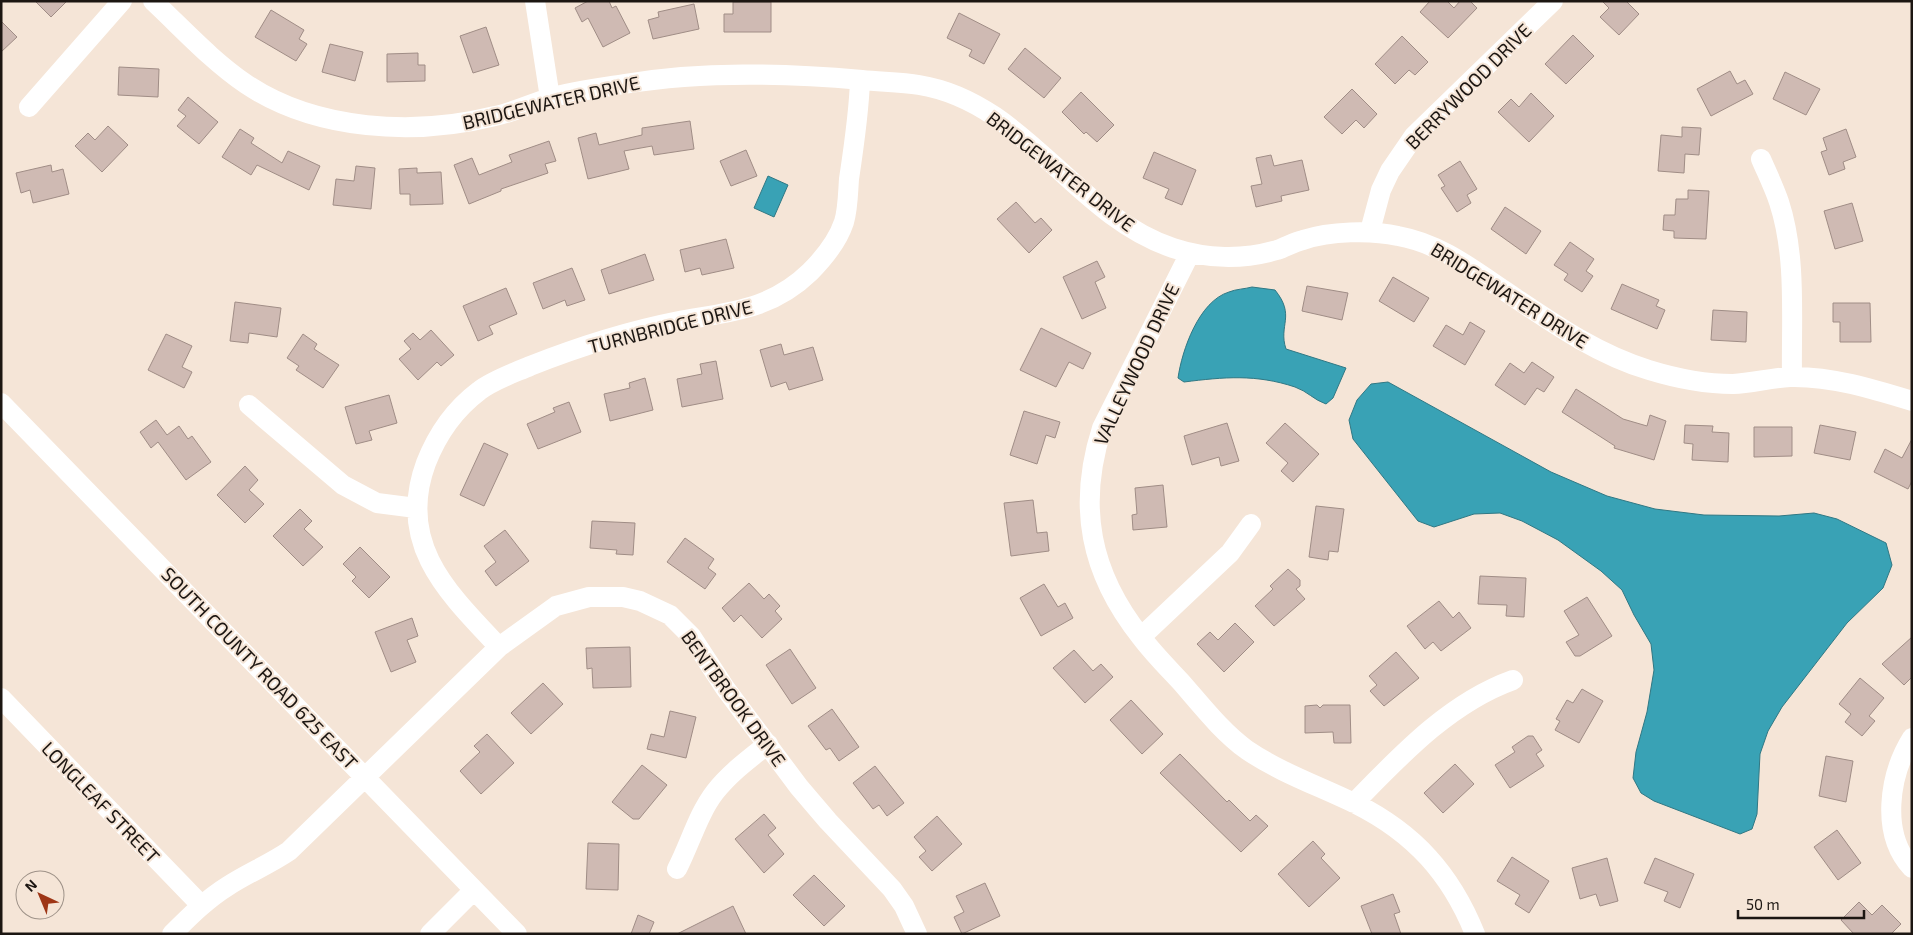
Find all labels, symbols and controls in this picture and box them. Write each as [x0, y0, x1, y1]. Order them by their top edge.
street label: BERRYWOOD DRIVE [1400, 18, 1536, 154]
street label: BRIDGEWATER DRIVE [460, 70, 642, 134]
street label: BRIDGEWATER DRIVE [983, 106, 1139, 236]
street label: BRIDGEWATER DRIVE [1427, 237, 1593, 353]
street label: VALLEYWOOD DRIVE [1088, 280, 1184, 448]
street label: TURNBRIDGE DRIVE [586, 294, 754, 358]
street label: SOUTH COUNTY ROAD 625 EAST [157, 562, 363, 774]
street label: BENTBROOK DRIVE [677, 625, 791, 771]
street label: LONGLEAF STREET [37, 737, 165, 867]
north arrow [15, 870, 65, 920]
text: N [21, 876, 40, 895]
scale bar [1738, 888, 1864, 920]
text: 50 m [1746, 895, 1780, 913]

